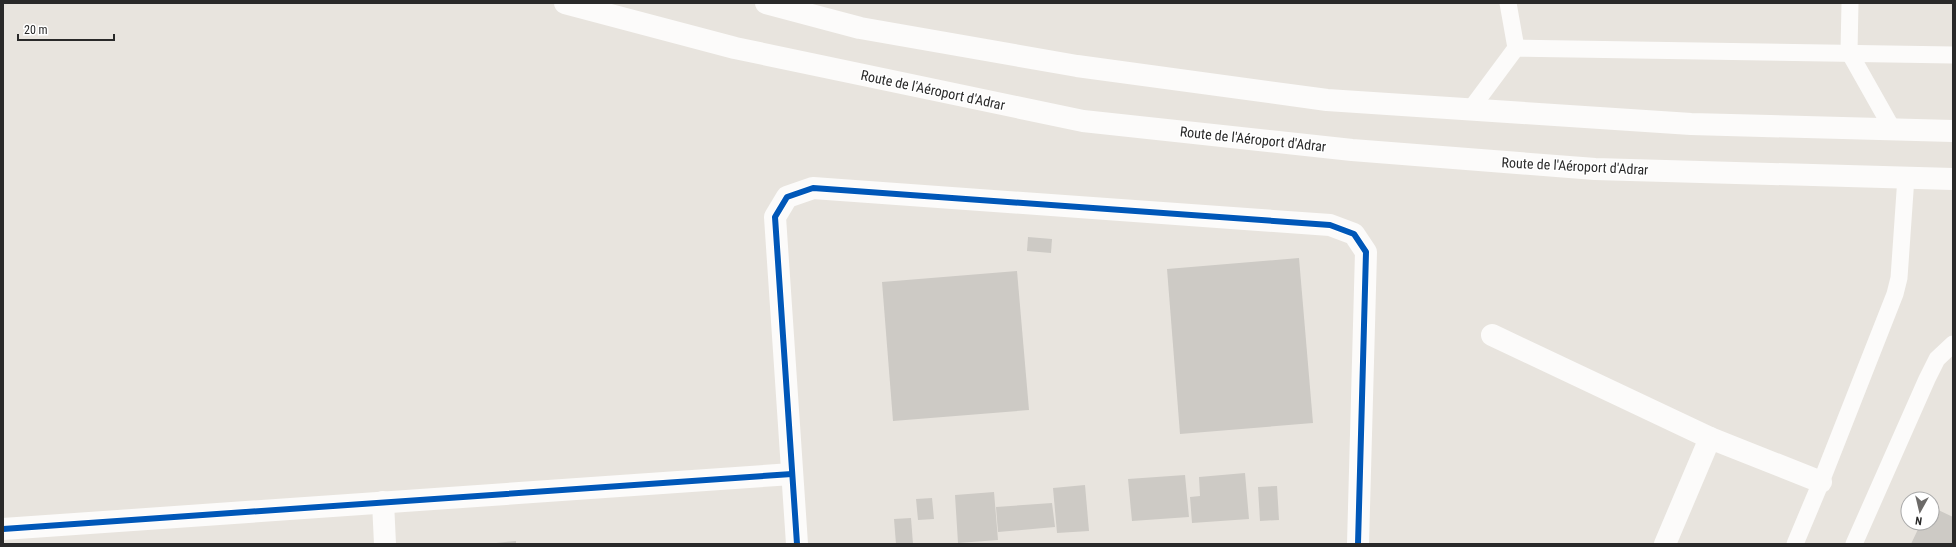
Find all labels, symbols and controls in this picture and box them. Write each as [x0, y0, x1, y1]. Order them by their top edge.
scale bar [18, 16, 114, 42]
text: 20 m [24, 23, 48, 37]
street label: Route de l'Aéroport d'Adrar [859, 67, 1007, 113]
street label: Route de l'Aéroport d'Adrar [1179, 123, 1327, 155]
street label: Route de l'Aéroport d'Adrar [1501, 154, 1649, 178]
north arrow [1900, 491, 1940, 531]
text: N [1914, 513, 1923, 527]

